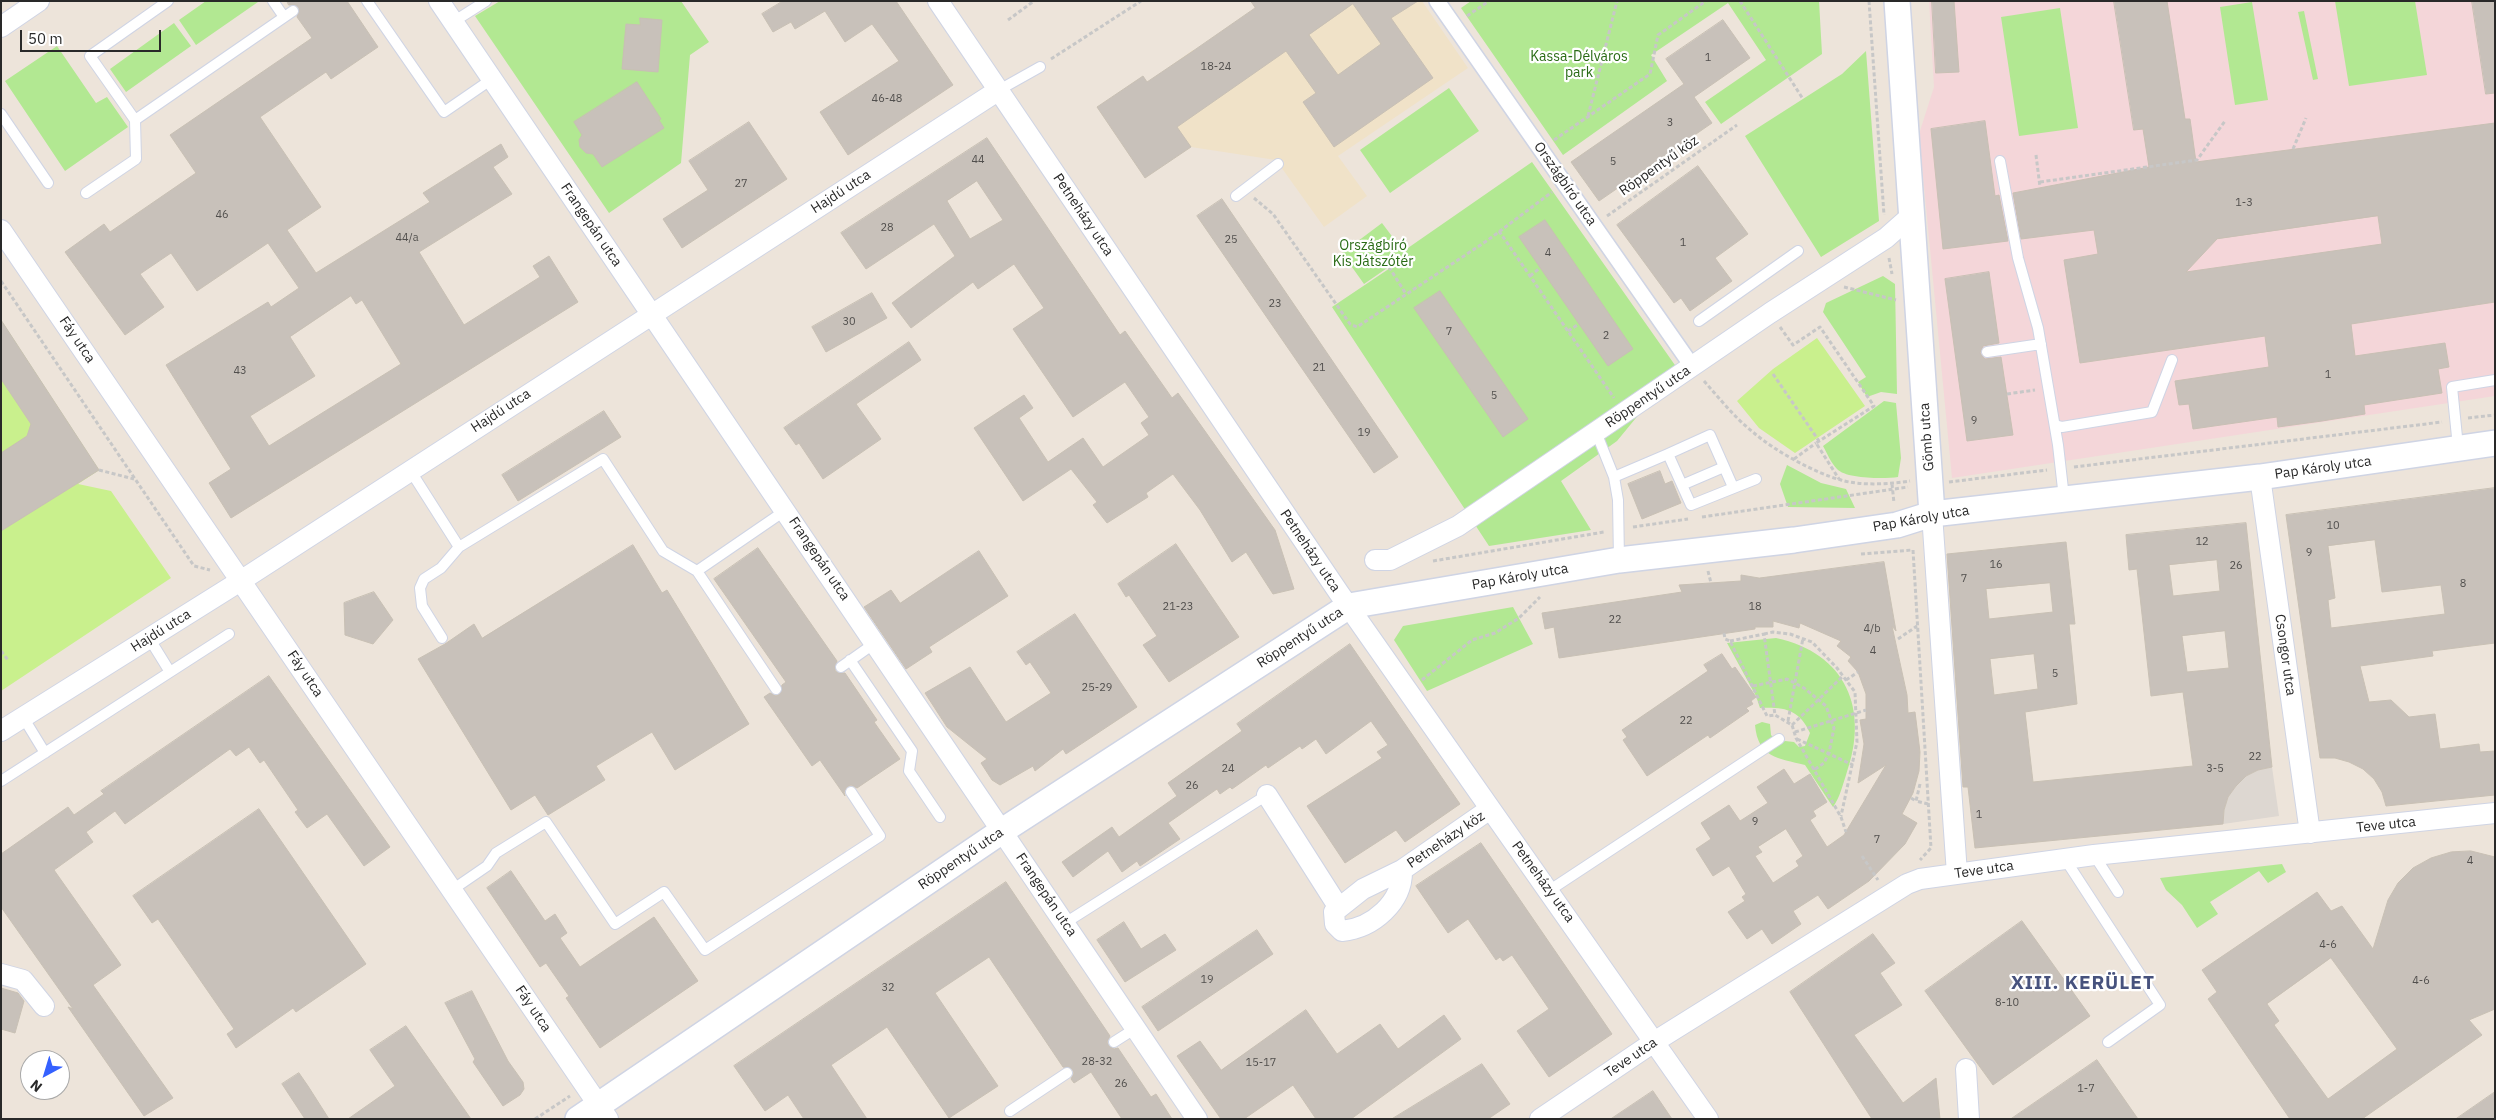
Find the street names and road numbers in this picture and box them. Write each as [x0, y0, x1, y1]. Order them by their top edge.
street label: Röppentyű köz [1616, 132, 1702, 200]
street label: Országbíró utca [1530, 139, 1600, 229]
street label: Hajdú utca [808, 167, 874, 217]
street label: Petneházy utca [1049, 171, 1117, 259]
street label: Frangepán utca [557, 180, 625, 270]
street label: Fáy utca [55, 314, 99, 366]
street label: Röppentyű utca [1602, 362, 1694, 432]
street label: Hajdú utca [468, 386, 534, 436]
street label: Gömb utca [1916, 402, 1938, 472]
street label: Pap Károly utca [2274, 453, 2372, 483]
street label: Pap Károly utca [1871, 502, 1971, 536]
street label: Petneházy utca [1276, 507, 1344, 595]
street label: Frangepán utca [785, 514, 853, 604]
street label: Pap Károly utca [1470, 560, 1570, 594]
street label: Röppentyű utca [1254, 604, 1346, 672]
street label: Hajdú utca [128, 606, 194, 656]
street label: Csongor utca [2271, 613, 2299, 697]
street label: Fáy utca [283, 648, 327, 700]
street label: Petneházy köz [1404, 808, 1488, 872]
street label: Teve utca [2355, 814, 2417, 836]
street label: Röppentyű utca [915, 824, 1007, 894]
street label: Petneházy utca [1508, 838, 1578, 926]
street label: Frangepán utca [1012, 850, 1080, 940]
street label: Teve utca [1953, 858, 2015, 882]
street label: Fáy utca [511, 983, 555, 1035]
street label: Teve utca [1602, 1034, 1660, 1082]

